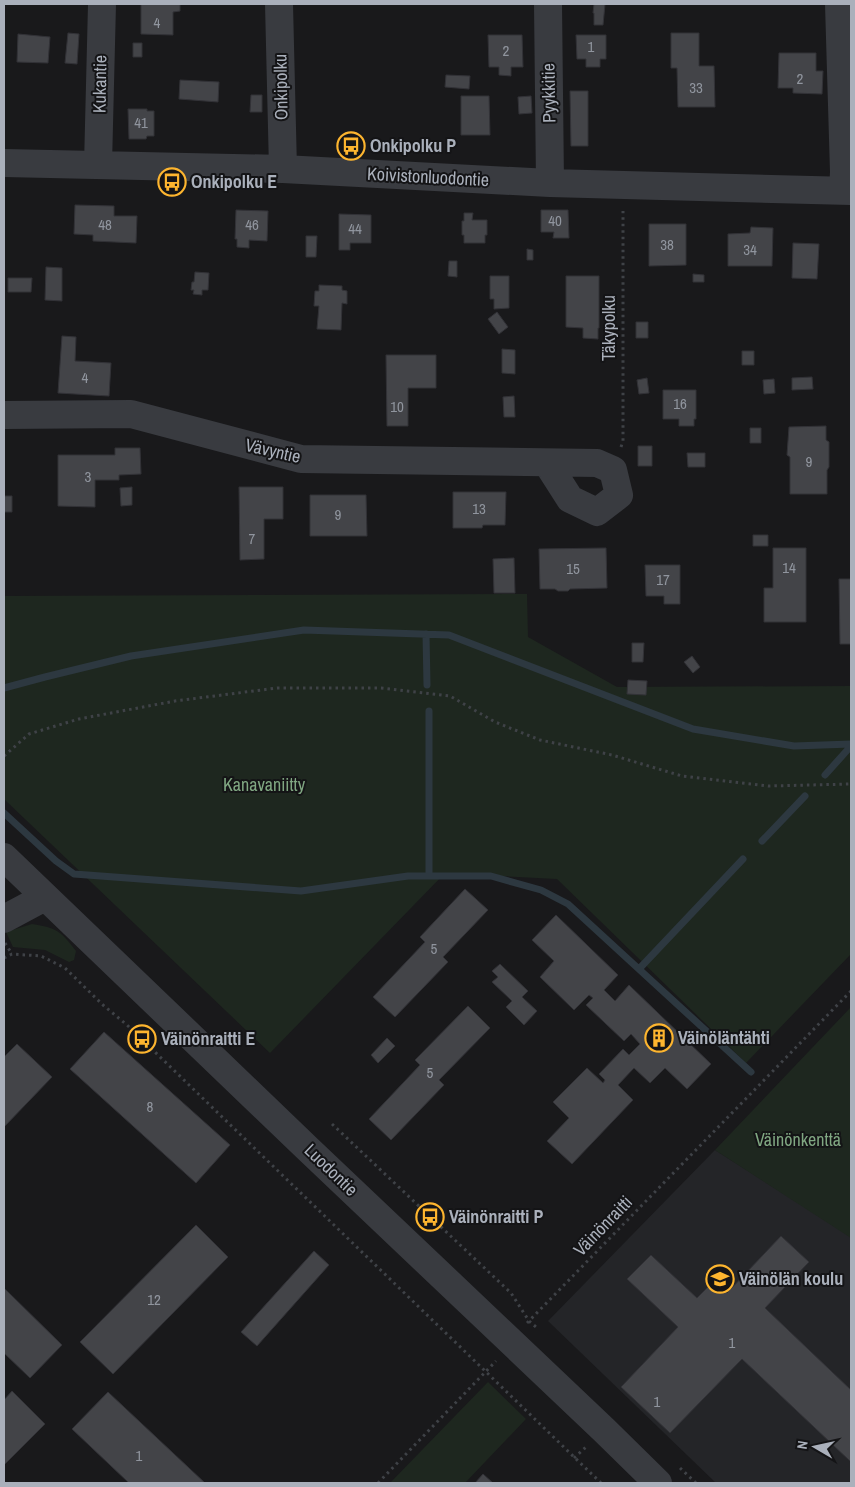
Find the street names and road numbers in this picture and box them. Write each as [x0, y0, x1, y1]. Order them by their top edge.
street label: Onkipolku [267, 54, 294, 120]
street label: Kukantie [86, 55, 113, 113]
street label: Pyykkitie [535, 63, 562, 123]
street label: Koivistonluodontie [366, 161, 490, 192]
street label: Täkypolku [596, 295, 621, 361]
street label: Vävyntie [243, 432, 303, 469]
street label: Luodontie [299, 1138, 364, 1201]
street label: Väinönraitti [568, 1190, 638, 1261]

